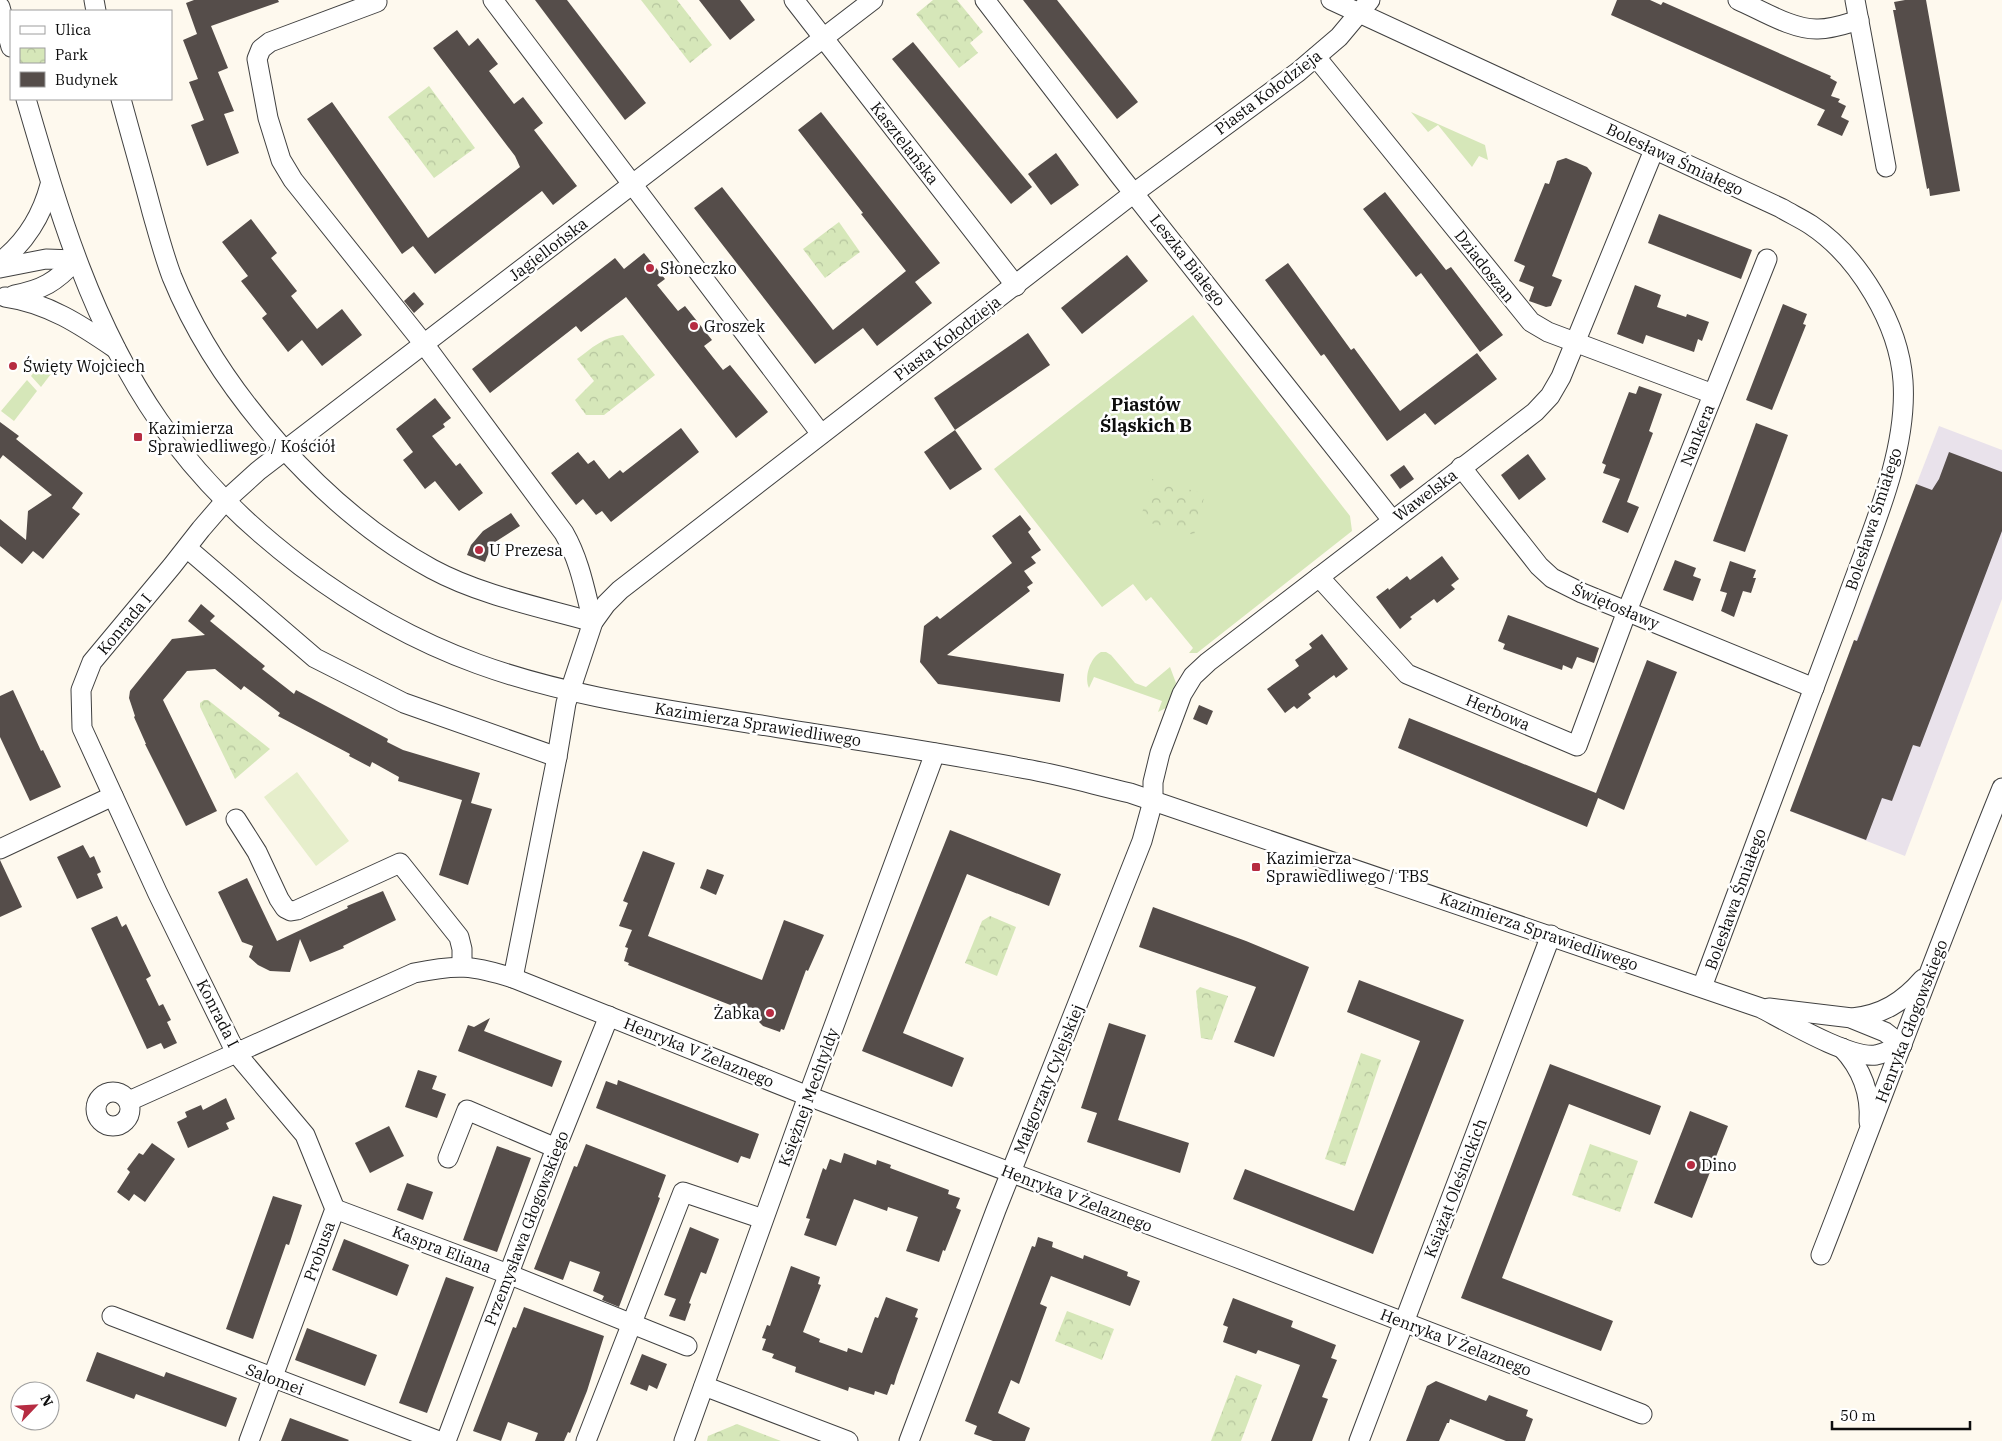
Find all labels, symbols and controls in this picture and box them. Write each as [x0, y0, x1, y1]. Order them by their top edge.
legend [10, 10, 172, 100]
text: Ulica [55, 20, 91, 39]
text: Park [55, 45, 88, 64]
street label: Piasta Kołodzieja [1211, 45, 1326, 139]
text: Budynek [55, 70, 118, 89]
street label: Kasztelańska [867, 98, 944, 188]
street label: Bolesława Śmiałego [1603, 118, 1747, 200]
street label: Leszka Białego [1146, 210, 1230, 310]
street label: Jagiellońska [505, 213, 591, 285]
street label: Dziadoszan [1450, 226, 1520, 306]
place label: Słoneczko [660, 258, 737, 278]
marker: Słoneczko [644, 262, 656, 274]
street label: Piasta Kołodzieja [890, 291, 1005, 385]
place label: Groszek [704, 316, 766, 336]
marker: Groszek [688, 320, 700, 332]
place label: Święty Wojciech [23, 355, 145, 376]
marker: Święty Wojciech [7, 360, 19, 372]
district label: Piastów Śląskich B [1100, 393, 1192, 437]
street label: Nankera [1676, 401, 1719, 469]
place label: Kazimierza Sprawiedliwego / Kościół [148, 418, 335, 456]
marker: Kazimierza Sprawiedliwego / Kościół [132, 431, 144, 443]
street label: Bolesława Śmiałego [1840, 445, 1906, 593]
street label: Wawelska [1389, 464, 1461, 525]
place label: U Prezesa [489, 540, 563, 560]
marker: U Prezesa [473, 544, 485, 556]
street label: Świętosławy [1569, 578, 1663, 634]
street label: Konrada I [93, 589, 155, 659]
street label: Herbowa [1463, 690, 1533, 735]
street label: Kazimierza Sprawiedliwego [653, 698, 863, 750]
street label: Bolesława Śmiałego [1699, 825, 1770, 972]
place label: Kazimierza Sprawiedliwego / TBS [1266, 848, 1429, 886]
marker: Kazimierza Sprawiedliwego / TBS [1250, 861, 1262, 873]
street label: Kazimierza Sprawiedliwego [1437, 888, 1641, 974]
street label: Henryka Głogowskiego [1871, 937, 1951, 1105]
street label: Konrada I [192, 976, 244, 1050]
street label: Małgorzaty Cylejskiej [1009, 1001, 1087, 1157]
place label: Żabka [714, 1003, 760, 1023]
marker: Żabka [764, 1007, 776, 1019]
street label: Henryka V Żelaznego [621, 1013, 777, 1091]
street label: Księżnej Mechtyldy [774, 1024, 843, 1169]
street label: Książąt Oleśnickich [1419, 1115, 1491, 1261]
street label: Przemysława Głogowskiego [480, 1128, 572, 1328]
place label: Dino [1701, 1155, 1737, 1175]
marker: Dino [1685, 1159, 1697, 1171]
street label: Henryka V Żelaznego [999, 1160, 1155, 1236]
street label: Probusa [299, 1218, 339, 1284]
street label: Kaspra Eliana [390, 1221, 495, 1277]
street label: Henryka V Żelaznego [1378, 1304, 1534, 1380]
street label: Salomei [243, 1359, 307, 1399]
north arrow [10, 1381, 60, 1431]
text: N [36, 1392, 57, 1409]
scale bar [1832, 1398, 1970, 1430]
text: 50 m [1840, 1406, 1876, 1425]

